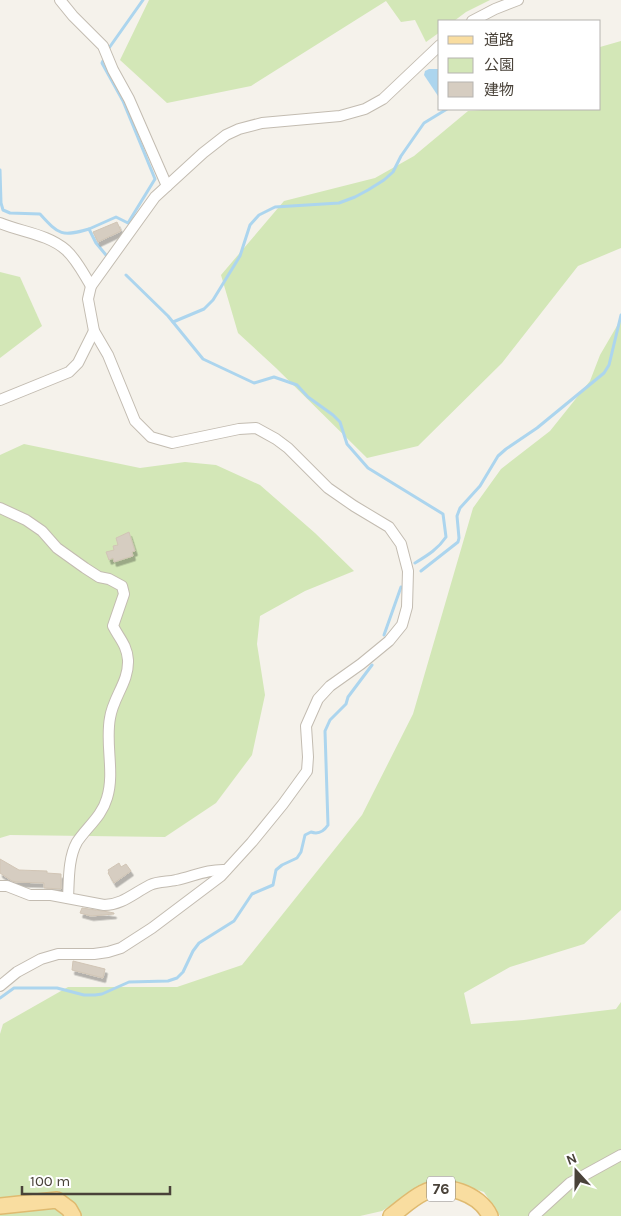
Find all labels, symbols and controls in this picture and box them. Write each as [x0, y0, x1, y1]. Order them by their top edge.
legend [438, 20, 601, 110]
text: 道路 [484, 31, 514, 49]
text: 公園 [484, 56, 514, 74]
text: 建物 [484, 81, 514, 99]
north arrow [551, 1146, 601, 1196]
text: N [564, 1150, 579, 1169]
scale bar [22, 1164, 170, 1196]
text: 100 m [30, 1172, 70, 1190]
road number: 76 [427, 1176, 455, 1202]

